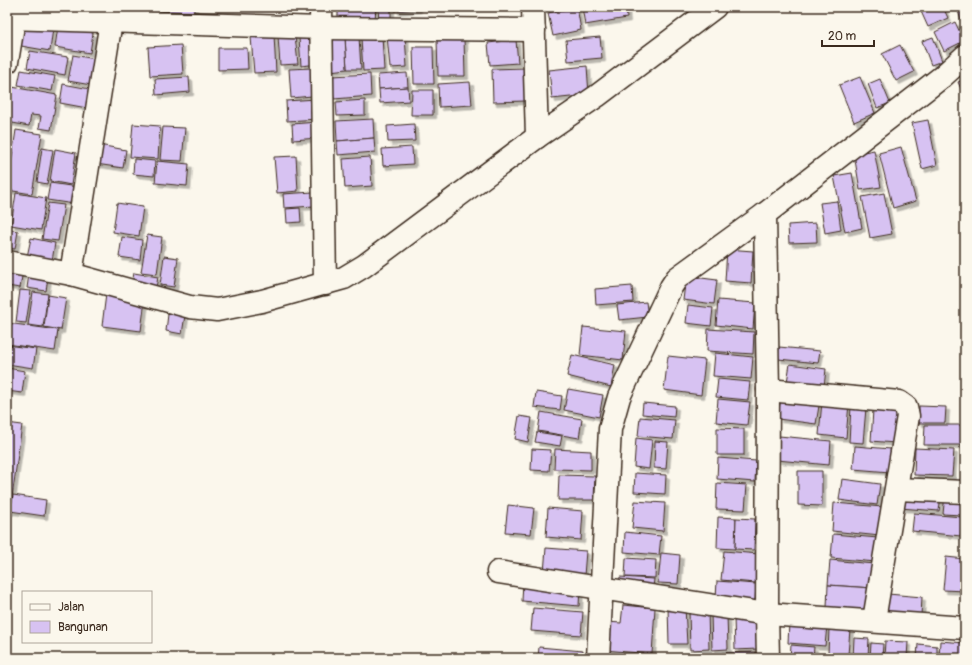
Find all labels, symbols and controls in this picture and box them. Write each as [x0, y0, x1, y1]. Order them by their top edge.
scale bar [822, 22, 874, 48]
text: 20 m [828, 29, 857, 44]
legend [22, 591, 152, 643]
text: Jalan [58, 600, 84, 615]
text: Bangunan [58, 620, 108, 635]

